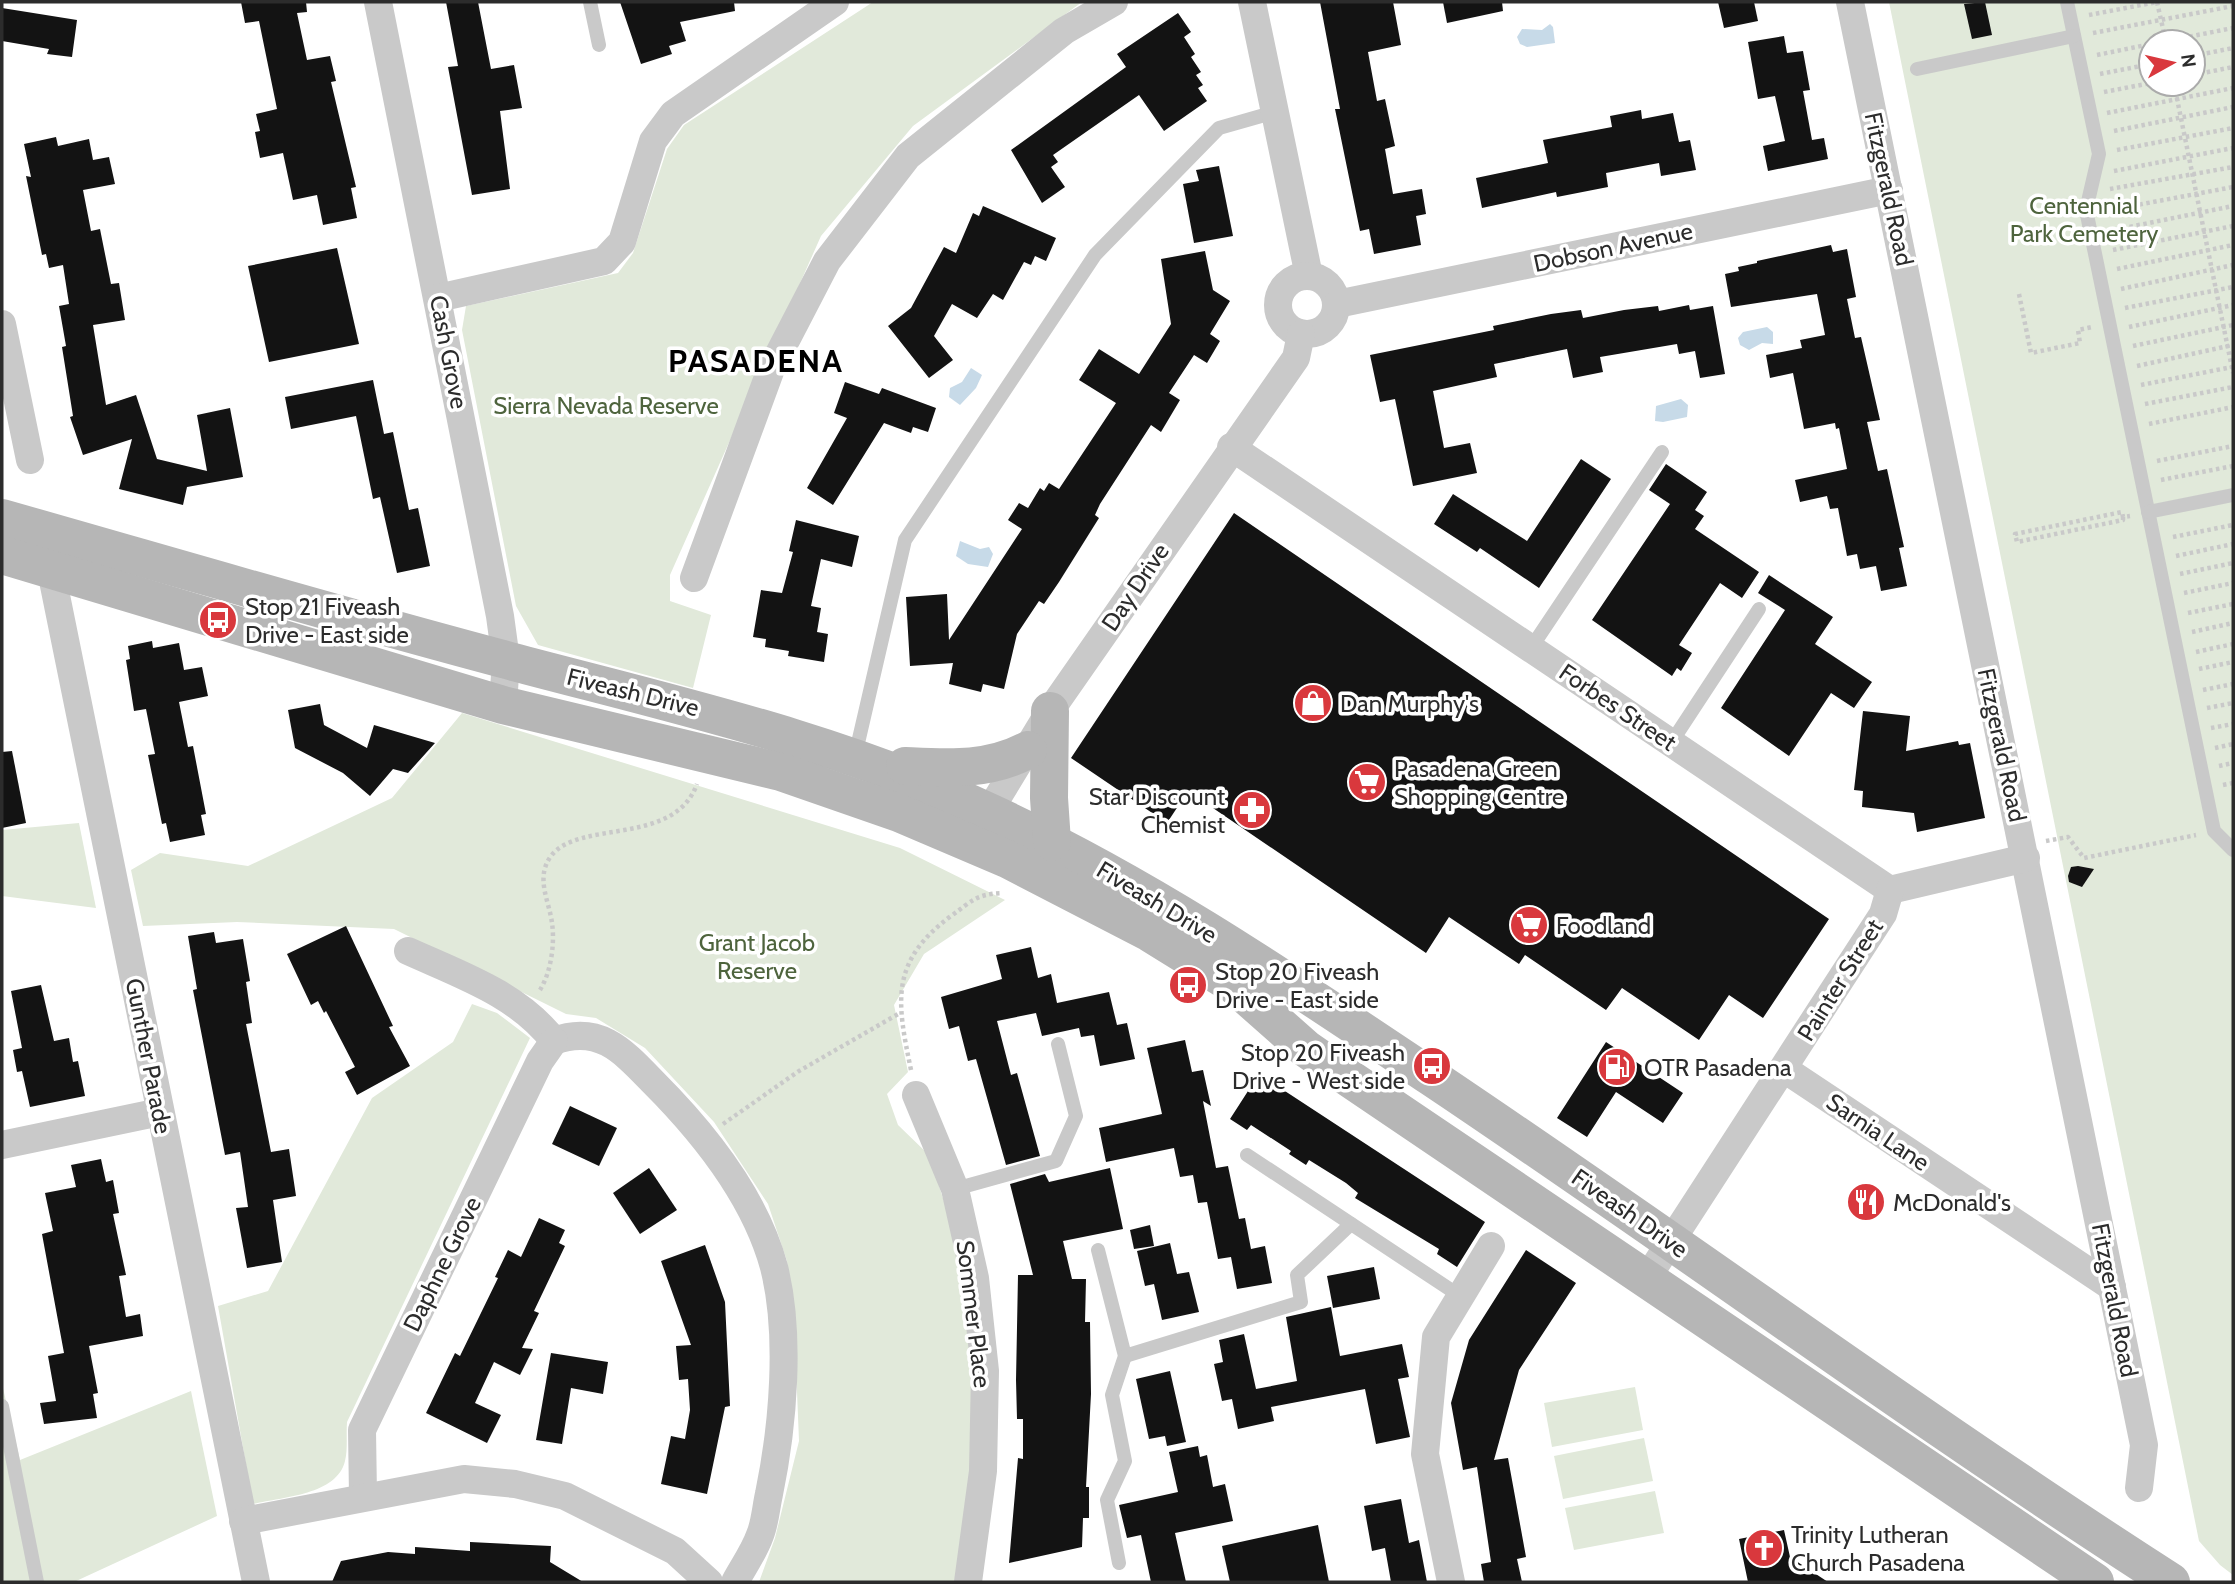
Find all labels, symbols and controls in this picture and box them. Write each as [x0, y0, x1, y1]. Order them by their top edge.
north arrow [2137, 28, 2207, 98]
text: N [2176, 52, 2201, 69]
street label: Fitzgerald Road [1859, 110, 1919, 268]
park label: Centennial Park Cemetery [2010, 191, 2158, 248]
street label: Dobson Avenue [1531, 216, 1695, 278]
street label: Cash Grove [424, 293, 474, 411]
district label: PASADENA [668, 341, 844, 380]
park label: Sierra Nevada Reserve [493, 391, 719, 420]
street label: Day Drive [1095, 538, 1175, 636]
place label: Stop 21 Fiveash Drive - East side [245, 592, 409, 649]
bus stop icon: Stop 21 Fiveash Drive - East side [197, 599, 239, 641]
street label: Forbes Street [1554, 657, 1682, 757]
street label: Fiveash Drive [564, 662, 702, 722]
street label: Fitzgerald Road [1972, 666, 2032, 824]
shop icon: Dan Murphy's [1292, 682, 1334, 724]
place label: Dan Murphy's [1340, 689, 1479, 718]
place label: Pasadena Green Shopping Centre [1394, 754, 1564, 811]
supermarket icon: Pasadena Green Shopping Centre [1346, 761, 1388, 803]
place label: Star Discount Chemist [1089, 782, 1225, 839]
pharmacy icon: Star Discount Chemist [1231, 789, 1273, 831]
street label: Fiveash Drive [1092, 855, 1222, 949]
supermarket icon: Foodland [1508, 904, 1550, 946]
place label: Foodland [1556, 911, 1651, 940]
street label: Painter Street [1791, 914, 1889, 1046]
park label: Grant Jacob Reserve [699, 928, 815, 985]
place label: Stop 20 Fiveash Drive - East side [1215, 957, 1379, 1014]
bus stop icon: Stop 20 Fiveash Drive - East side [1167, 964, 1209, 1006]
street label: Gunther Parade [120, 976, 178, 1136]
place label: Stop 20 Fiveash Drive - West side [1232, 1038, 1405, 1095]
bus stop icon: Stop 20 Fiveash Drive - West side [1411, 1045, 1453, 1087]
fuel station icon: OTR Pasadena [1596, 1046, 1638, 1088]
place label: OTR Pasadena [1644, 1053, 1792, 1082]
street label: Sarnia Lane [1821, 1087, 1935, 1177]
street label: Fiveash Drive [1566, 1162, 1694, 1264]
restaurant icon: McDonald's [1845, 1181, 1887, 1223]
place label: McDonald's [1893, 1188, 2011, 1217]
street label: Daphne Grove [397, 1192, 487, 1336]
street label: Fitzgerald Road [2086, 1221, 2144, 1379]
street label: Sommer Place [951, 1239, 997, 1389]
place label: Trinity Lutheran Church Pasadena [1791, 1520, 1965, 1577]
church icon: Trinity Lutheran Church Pasadena [1743, 1527, 1785, 1569]

